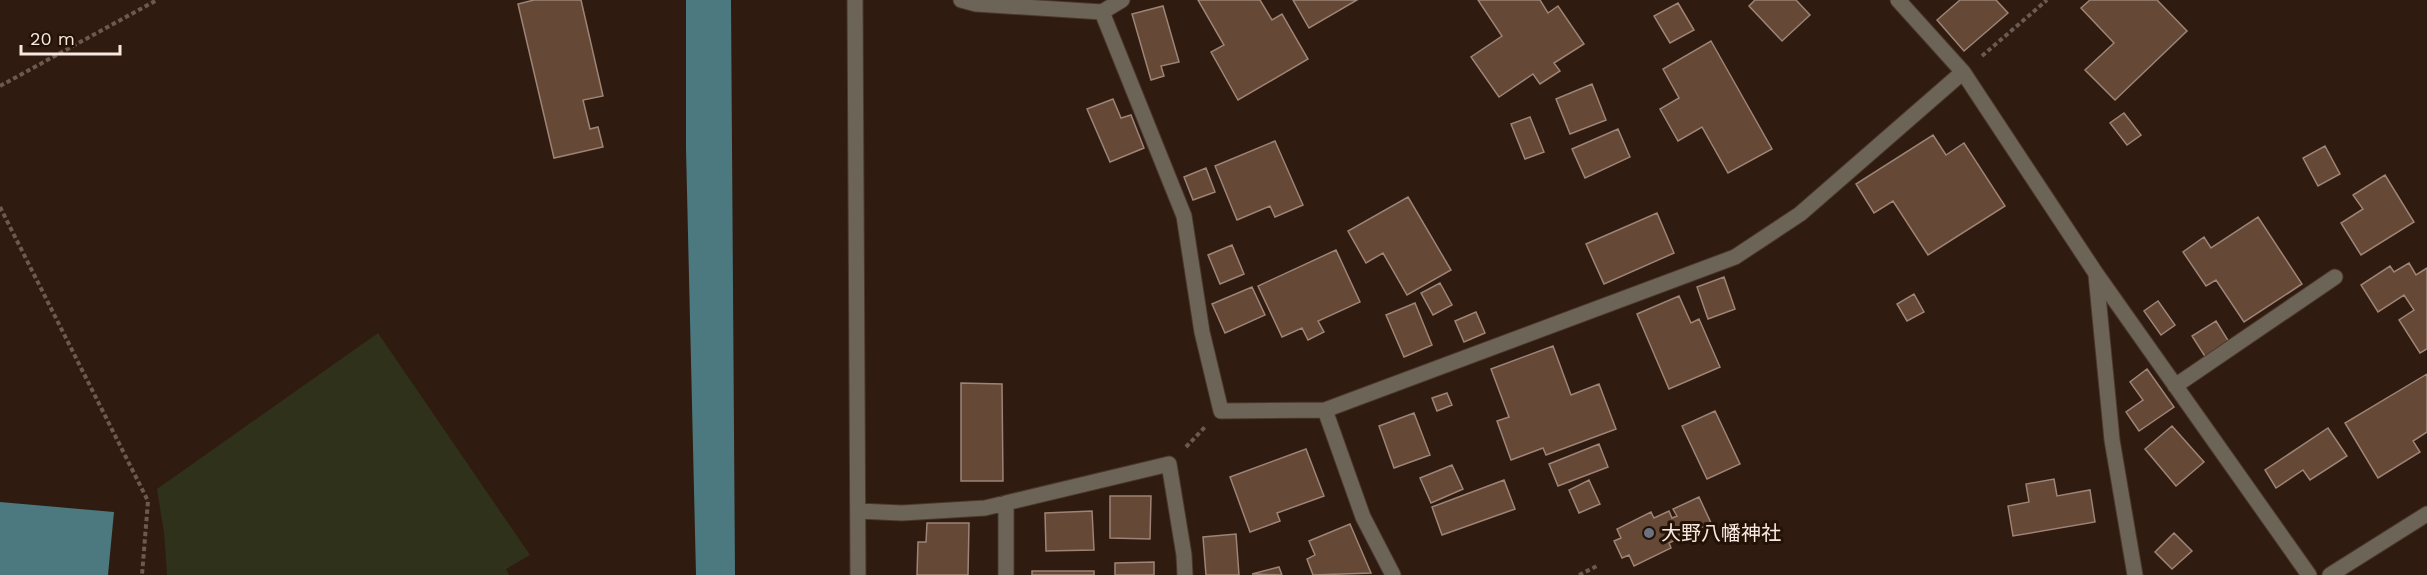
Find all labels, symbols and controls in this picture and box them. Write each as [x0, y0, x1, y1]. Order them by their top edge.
scale bar [21, 18, 120, 56]
text: 20 m [30, 28, 75, 49]
place label: 大野八幡神社 [1661, 521, 1781, 545]
marker: 大野八幡神社 [1642, 526, 1656, 540]

